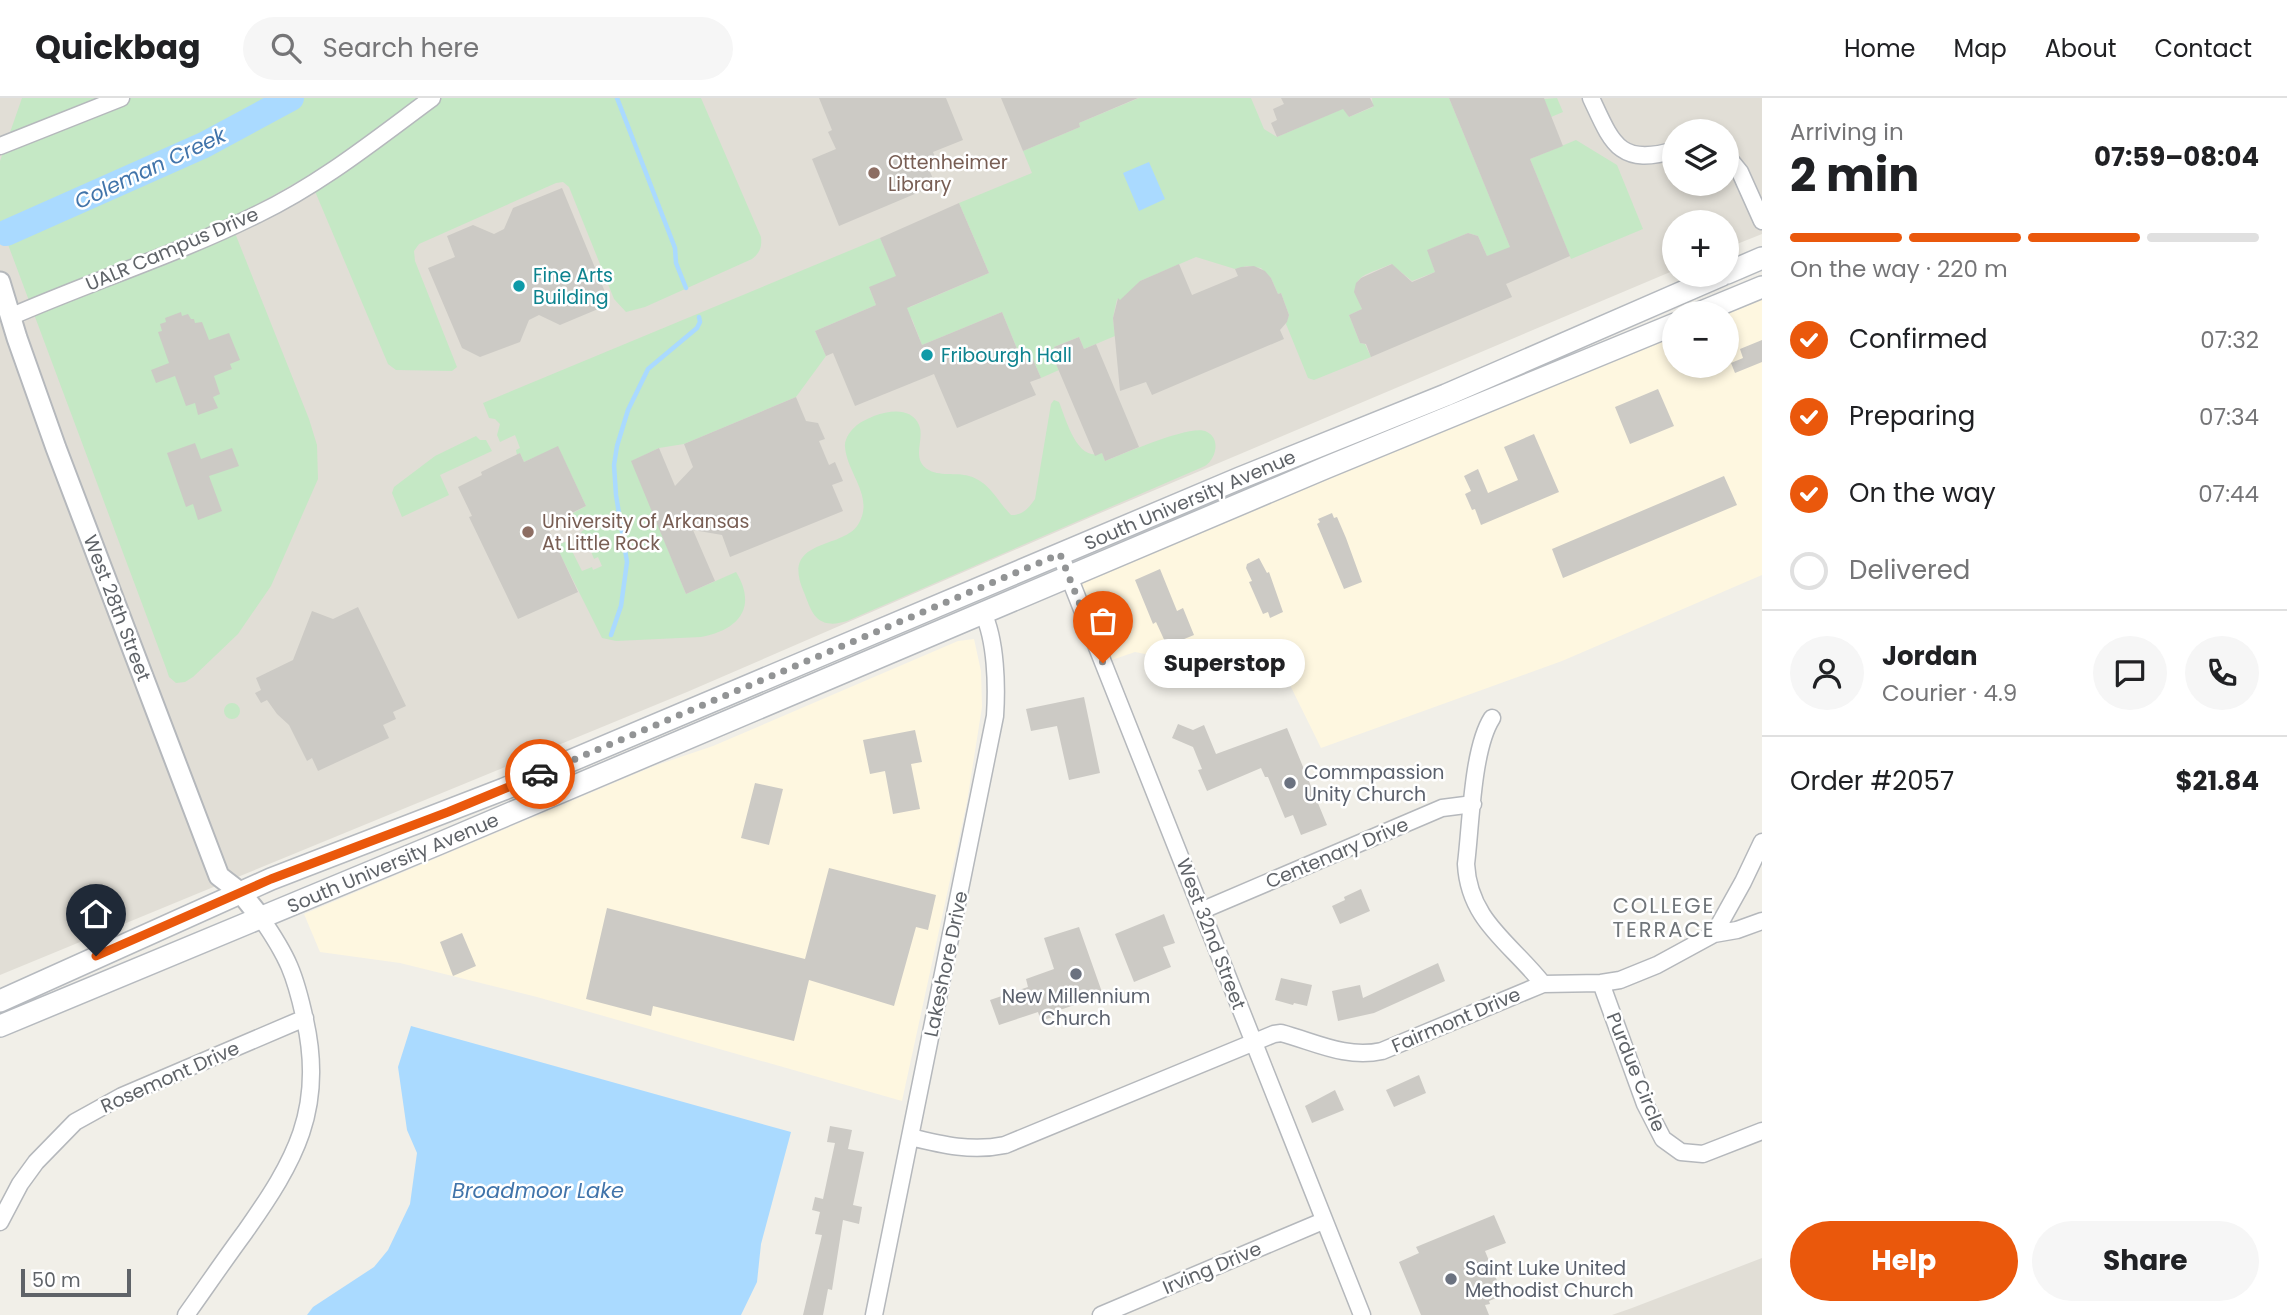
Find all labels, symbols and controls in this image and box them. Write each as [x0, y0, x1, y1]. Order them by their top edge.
search box [243, 17, 733, 80]
text: Quickbag [35, 24, 201, 71]
icon: search [267, 29, 305, 67]
text: Search here [323, 30, 479, 66]
text: Home [1844, 32, 1916, 65]
text: Map [1954, 32, 2007, 65]
text: About [2045, 32, 2116, 65]
text: Contact [2154, 32, 2252, 65]
text: Arriving in [1790, 116, 1904, 148]
map controls [1662, 119, 1739, 378]
button: layers [1662, 119, 1739, 196]
water label: Coleman Creek [69, 120, 232, 216]
text: 07:59–08:04 [2094, 139, 2259, 175]
text: 2 min [1790, 143, 1919, 207]
place label: Ottenheimer Library [888, 149, 1008, 198]
marker: Ottenheimer Library [866, 165, 882, 181]
street label: UALR Campus Drive [81, 200, 263, 298]
button: + [1662, 210, 1739, 287]
text: On the way · 220 m [1790, 253, 2008, 285]
place label: Fine Arts Building [533, 262, 613, 311]
marker: Fine Arts Building [511, 278, 527, 294]
button: − [1662, 301, 1739, 378]
icon: check [1790, 321, 1828, 359]
text: Confirmed [1849, 321, 1987, 357]
text: 07:32 [2200, 324, 2259, 356]
place label: Fribourgh Hall [941, 342, 1072, 369]
marker: Fribourgh Hall [919, 347, 935, 363]
icon: check [1790, 398, 1828, 436]
text: Preparing [1849, 398, 1975, 434]
text: 07:34 [2199, 401, 2259, 433]
street label: South University Avenue [1080, 443, 1300, 557]
icon: check [1790, 475, 1828, 513]
text: On the way [1849, 475, 1996, 511]
text: 07:44 [2198, 478, 2259, 510]
place label: University of Arkansas At Little Rock [542, 508, 749, 557]
marker: University of Arkansas At Little Rock [520, 524, 536, 540]
street label: West 28th Street [77, 531, 157, 685]
text: Delivered [1849, 552, 1970, 588]
pin [1073, 591, 1133, 663]
icon: bag [1084, 602, 1122, 640]
button: person [1790, 636, 1864, 710]
button: chat [2093, 636, 2167, 710]
button: phone [2185, 636, 2259, 710]
callout: Superstop [1145, 638, 1306, 688]
text: Jordan [1882, 638, 1978, 674]
text: Superstop [1164, 647, 1285, 679]
text: Courier · 4.9 [1882, 677, 2017, 709]
courier [505, 739, 575, 809]
icon: car [521, 755, 559, 793]
place label: Commpassion Unity Church [1304, 759, 1445, 808]
text: Order #2057 [1790, 763, 1954, 799]
text: $21.84 [2175, 763, 2259, 799]
marker: Commpassion Unity Church [1282, 775, 1298, 791]
street label: South University Avenue [283, 806, 503, 920]
street label: Centenary Drive [1261, 811, 1413, 895]
street label: West 32nd Street [1170, 854, 1252, 1014]
pin [66, 884, 126, 956]
street label: Lakeshore Drive [917, 889, 975, 1039]
district label: COLLEGE TERRACE [1613, 891, 1715, 944]
icon: home [77, 895, 115, 933]
marker: New Millennium Church [1068, 966, 1084, 982]
street label: Fairmont Drive [1387, 981, 1525, 1059]
place label: New Millennium Church [1002, 983, 1150, 1032]
street label: Purdue Circle [1600, 1008, 1672, 1136]
street label: Rosemont Drive [96, 1034, 244, 1120]
water label: Broadmoor Lake [452, 1176, 624, 1205]
button: Help [1790, 1221, 2018, 1301]
button: Share [2032, 1221, 2259, 1301]
street label: Irving Drive [1158, 1235, 1266, 1301]
place label: Saint Luke United Methodist Church [1465, 1255, 1634, 1304]
scale bar [21, 1266, 131, 1298]
text: 50 m [32, 1267, 81, 1294]
marker: Saint Luke United Methodist Church [1443, 1271, 1459, 1287]

